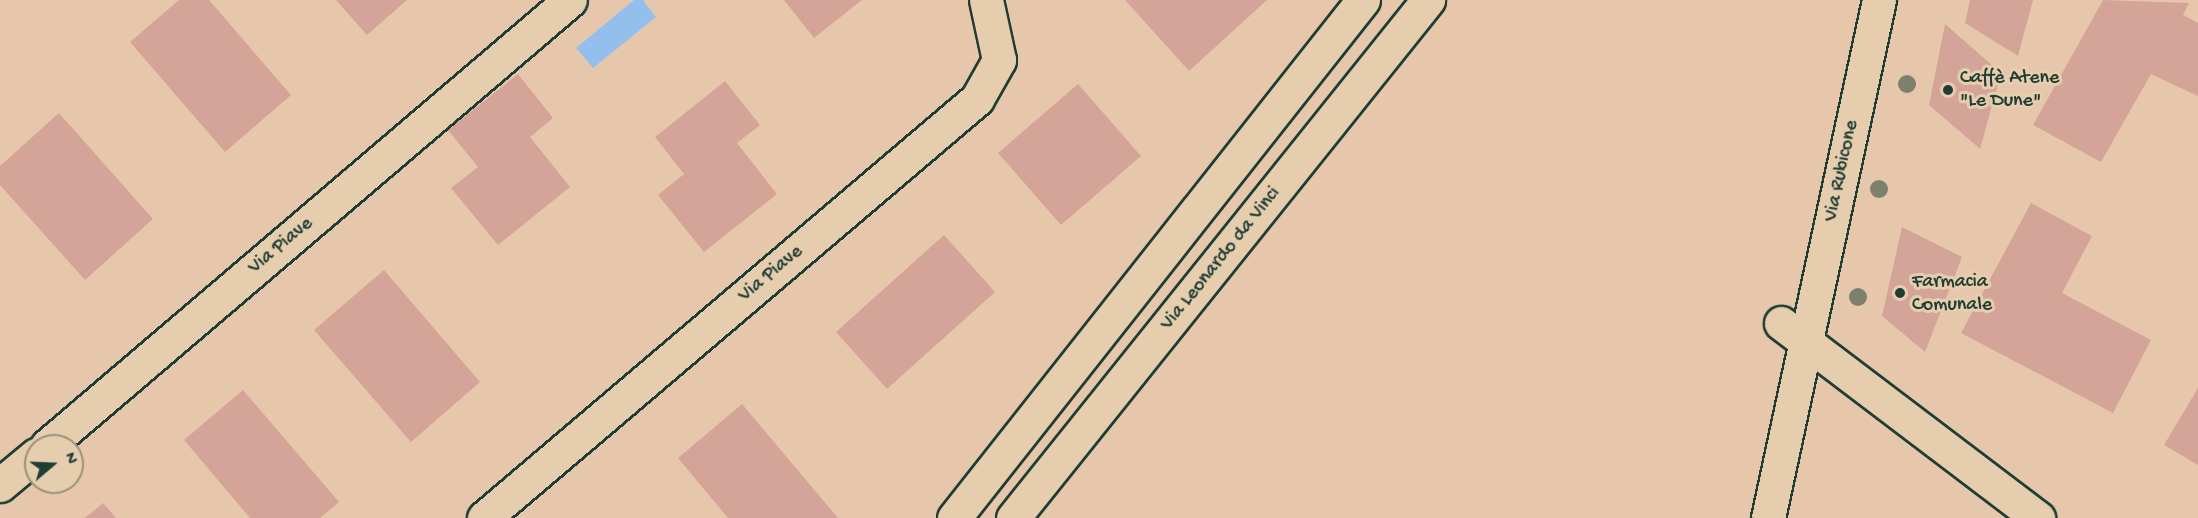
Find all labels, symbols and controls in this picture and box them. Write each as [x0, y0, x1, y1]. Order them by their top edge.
place label: Caffè Atene "Le Dune" [1960, 66, 2059, 113]
marker: Caffè Atene "Le Dune" [1941, 83, 1955, 97]
street label: Via Rubicone [1820, 118, 1864, 224]
street label: Via Leonardo da Vinci [1156, 182, 1286, 336]
street label: Via Piave [244, 212, 318, 280]
street label: Via Piave [734, 240, 808, 308]
place label: Farmacia Comunale [1912, 270, 1992, 317]
marker: Farmacia Comunale [1893, 286, 1907, 300]
north arrow [24, 434, 84, 494]
text: N [59, 451, 80, 467]

